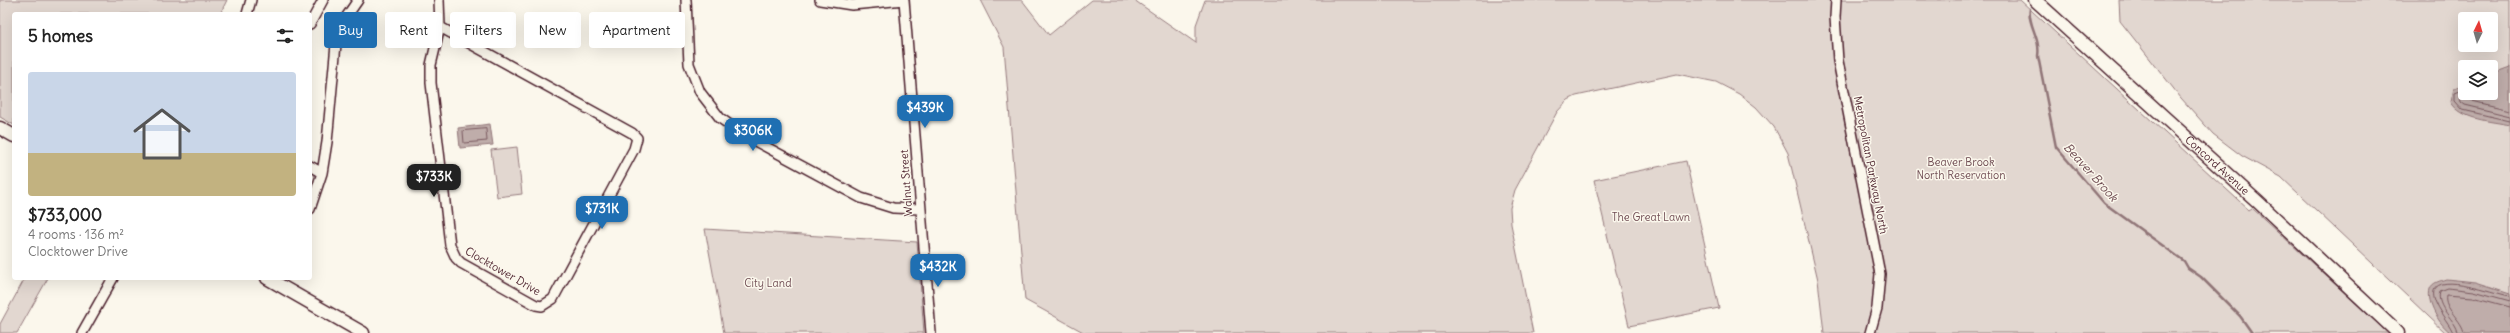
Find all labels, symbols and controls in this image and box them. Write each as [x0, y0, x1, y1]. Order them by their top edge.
chip: Buy [324, 12, 377, 48]
chip: Rent [385, 12, 442, 48]
chip: Filters [450, 12, 516, 48]
chip: New [524, 12, 581, 48]
chip: Apartment [589, 12, 685, 48]
north arrow [2458, 12, 2498, 52]
map controls [2458, 12, 2498, 100]
text: 5 homes [28, 25, 93, 47]
icon: filters [274, 25, 296, 47]
button: layers [2458, 60, 2498, 100]
pin: $439K [897, 95, 953, 129]
street label: Metropolitan Parkway North [1851, 95, 1891, 235]
icon: home [126, 98, 198, 170]
text: $439K [906, 99, 944, 116]
pin: $306K [725, 118, 781, 152]
text: $306K [734, 122, 772, 139]
street label: Concord Avenue [2182, 133, 2252, 198]
water label: Beaver Brook [2061, 140, 2122, 205]
street label: Walnut Street [897, 149, 915, 217]
park label: Beaver Brook North Reservation [1916, 155, 2006, 182]
pin: $733K [406, 164, 462, 198]
text: $733K [416, 168, 452, 185]
pin: $731K [574, 196, 630, 230]
text: $731K [585, 200, 619, 217]
text: $733,000 [28, 204, 102, 226]
park label: The Great Lawn [1612, 210, 1690, 224]
text: 4 rooms · 136 m² [28, 226, 124, 243]
text: Clocktower Drive [28, 243, 128, 260]
street label: Clocktower Drive [463, 244, 543, 298]
pin: $432K [910, 254, 966, 288]
text: $432K [919, 258, 957, 275]
park label: City Land [744, 276, 792, 290]

